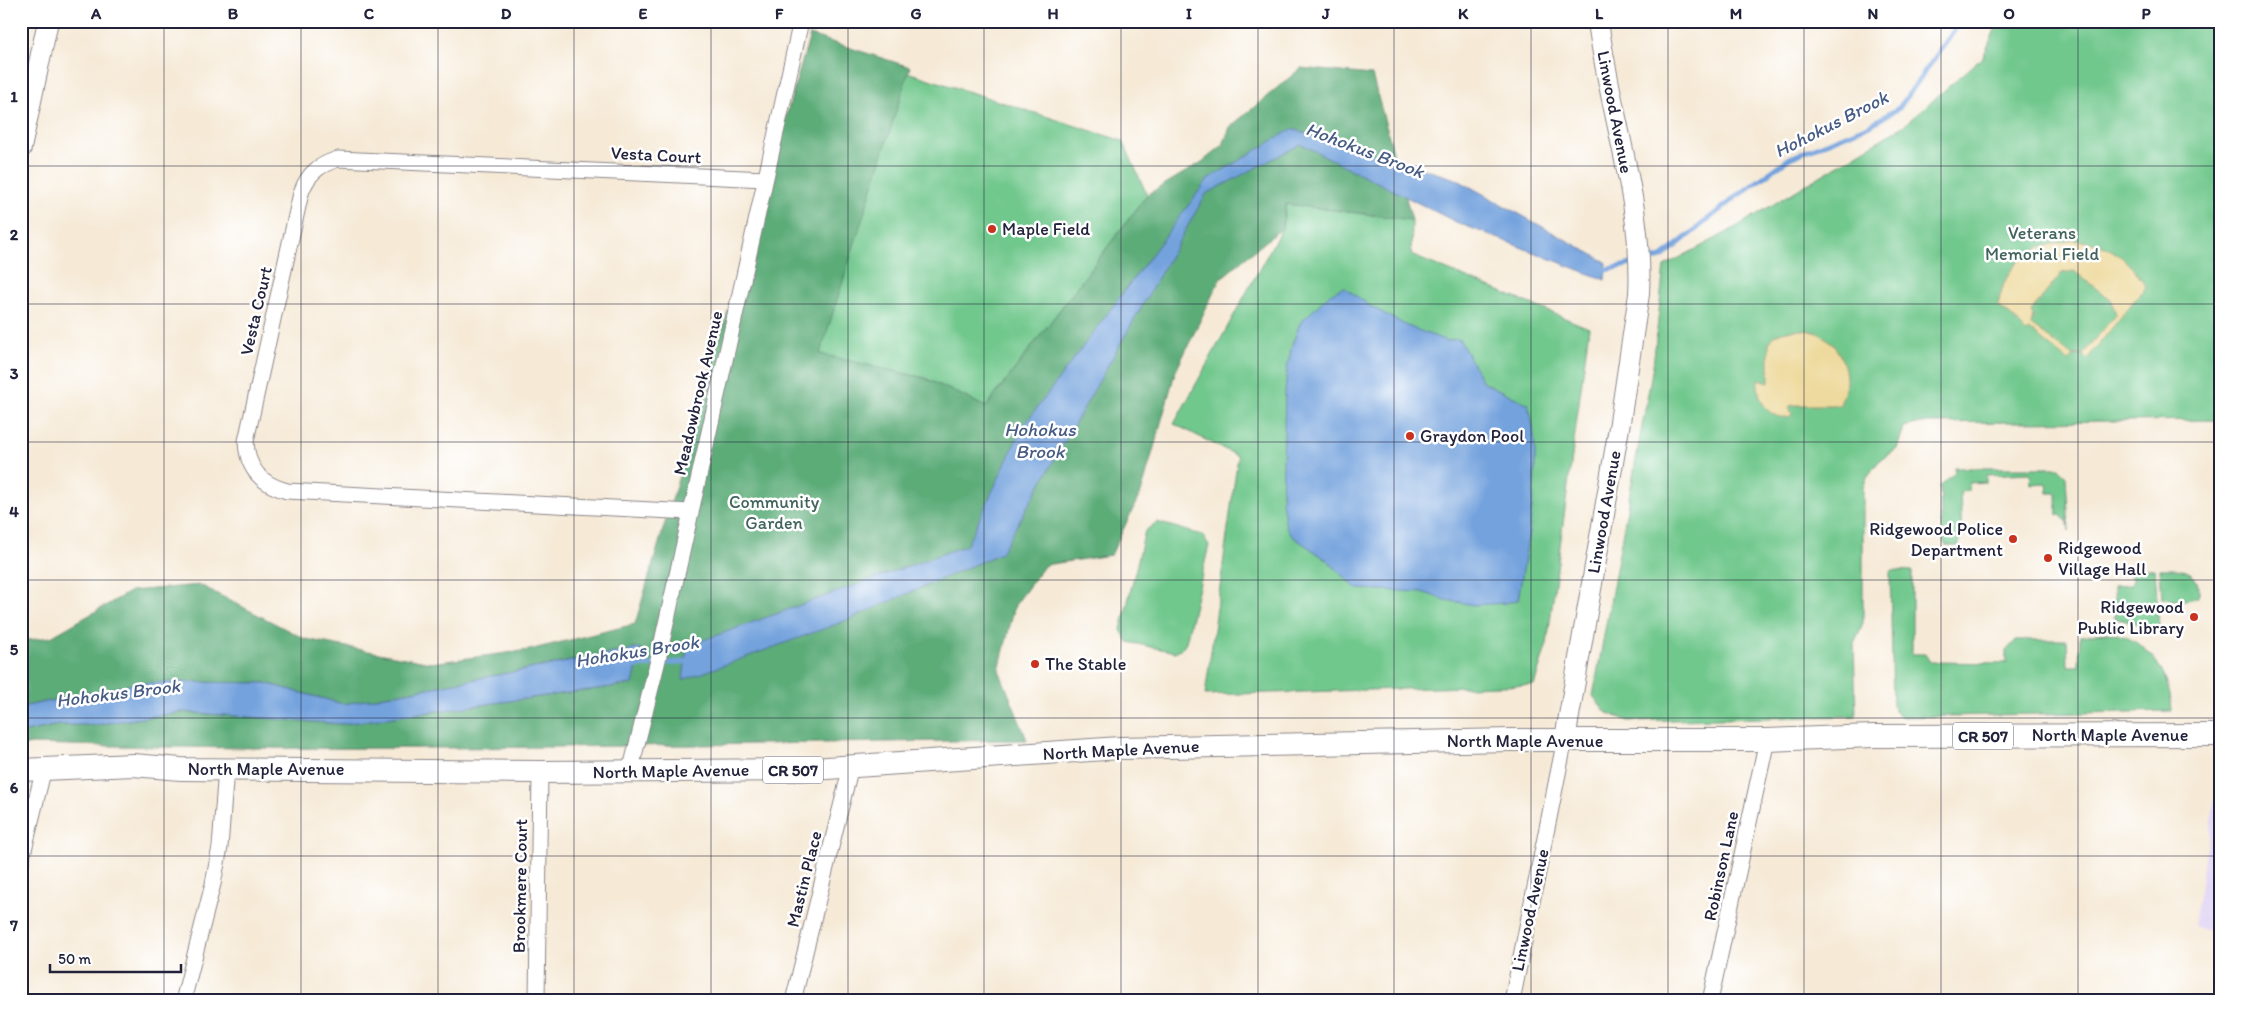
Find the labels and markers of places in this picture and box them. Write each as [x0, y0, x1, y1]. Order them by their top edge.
place label: Maple Field [1002, 218, 1090, 240]
marker: Maple Field [986, 223, 998, 235]
place label: Graydon Pool [1420, 425, 1524, 447]
marker: Graydon Pool [1404, 430, 1416, 442]
place label: Ridgewood Police Department [1869, 518, 2003, 561]
marker: Ridgewood Police Department [2007, 533, 2019, 545]
place label: Ridgewood Village Hall [2058, 537, 2146, 580]
marker: Ridgewood Village Hall [2042, 552, 2054, 564]
place label: Ridgewood Public Library [2077, 596, 2185, 639]
marker: Ridgewood Public Library [2188, 611, 2200, 623]
place label: The Stable [1045, 653, 1126, 675]
marker: The Stable [1029, 658, 1041, 670]

